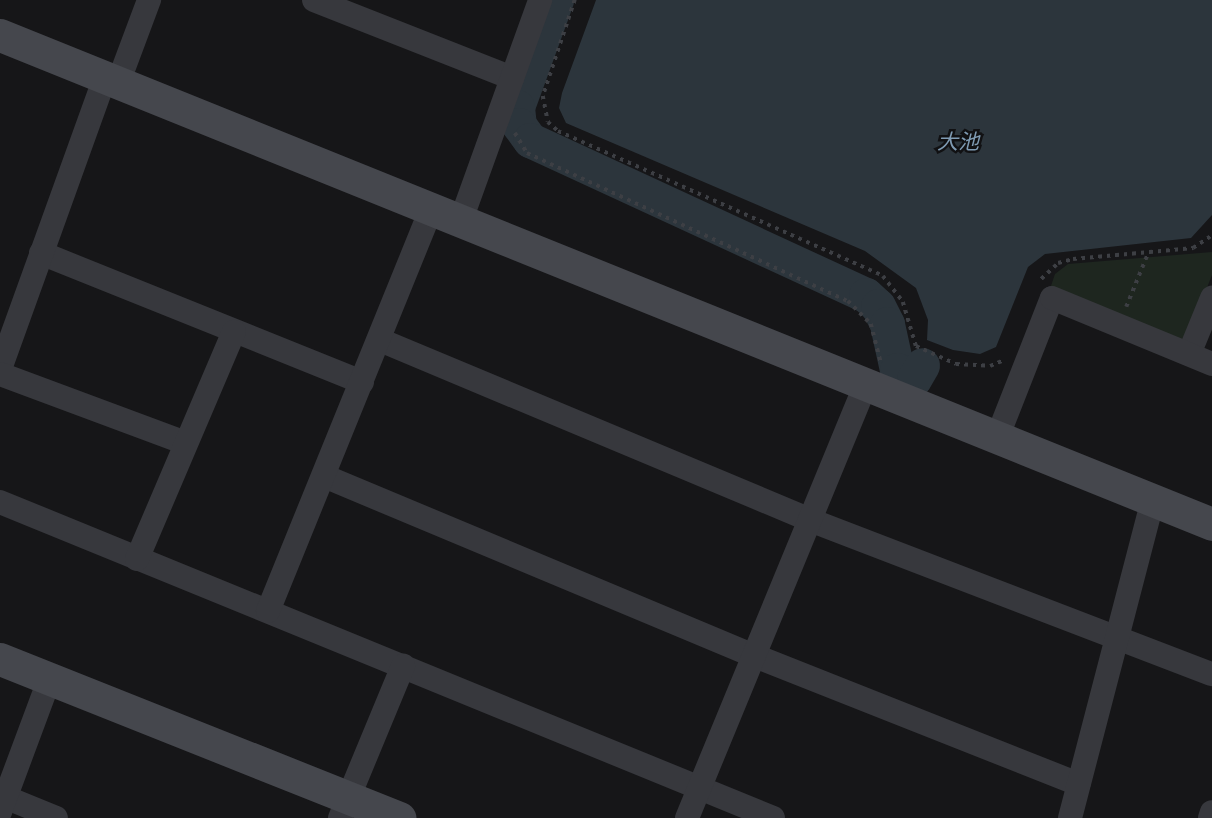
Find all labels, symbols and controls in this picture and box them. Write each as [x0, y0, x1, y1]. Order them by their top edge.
water label: 大池 [937, 129, 979, 155]

